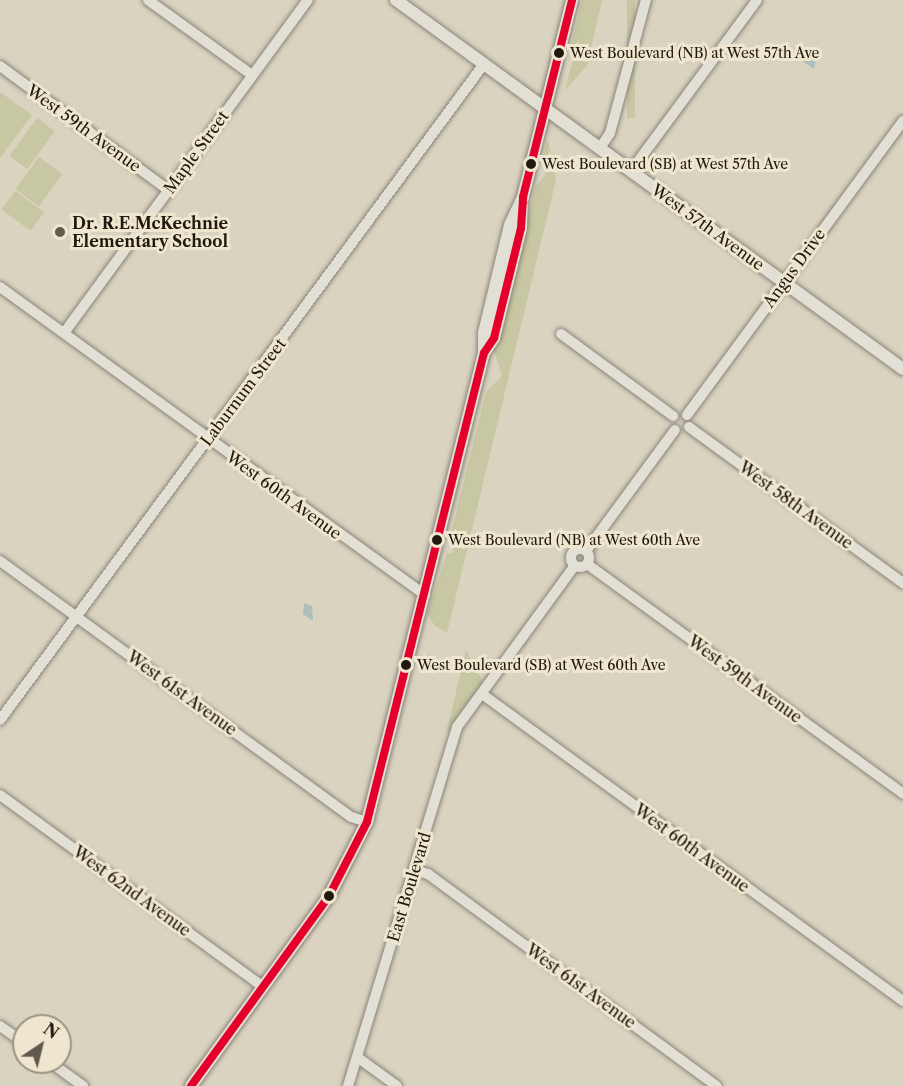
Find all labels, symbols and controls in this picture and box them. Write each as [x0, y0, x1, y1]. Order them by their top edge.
place label: West Boulevard (NB) at West 57th Ave [570, 45, 821, 61]
marker: West Boulevard (NB) at West 57th Ave [553, 47, 565, 59]
street label: West 59th Avenue [23, 80, 145, 176]
street label: Maple Street [160, 107, 232, 197]
place label: West Boulevard (SB) at West 57th Ave [542, 156, 789, 172]
marker: West Boulevard (SB) at West 57th Ave [525, 158, 537, 170]
street label: West 57th Avenue [648, 179, 768, 275]
place label: Dr. R.E.McKechnie Elementary School [72, 213, 229, 251]
marker: Dr. R.E.McKechnie Elementary School [53, 225, 67, 239]
street label: Angus Drive [759, 225, 829, 311]
street label: Laburnum Street [196, 334, 290, 450]
street label: West 60th Avenue [222, 447, 346, 543]
street label: West 58th Avenue [735, 457, 857, 553]
place label: West Boulevard (NB) at West 60th Ave [448, 532, 701, 548]
marker: West Boulevard (NB) at West 60th Ave [431, 534, 443, 546]
street label: West 59th Avenue [684, 631, 806, 727]
street label: West 61st Avenue [123, 647, 241, 739]
place label: West Boulevard (SB) at West 60th Ave [417, 657, 667, 673]
marker: West Boulevard (SB) at West 60th Ave [400, 659, 412, 671]
street label: West 60th Avenue [630, 800, 754, 896]
street label: East Boulevard [383, 830, 435, 944]
street label: West 62nd Avenue [69, 842, 195, 940]
unlabelled marker [323, 890, 335, 902]
street label: West 61st Avenue [522, 940, 640, 1032]
north arrow [12, 1014, 72, 1074]
text: N [40, 1019, 63, 1043]

